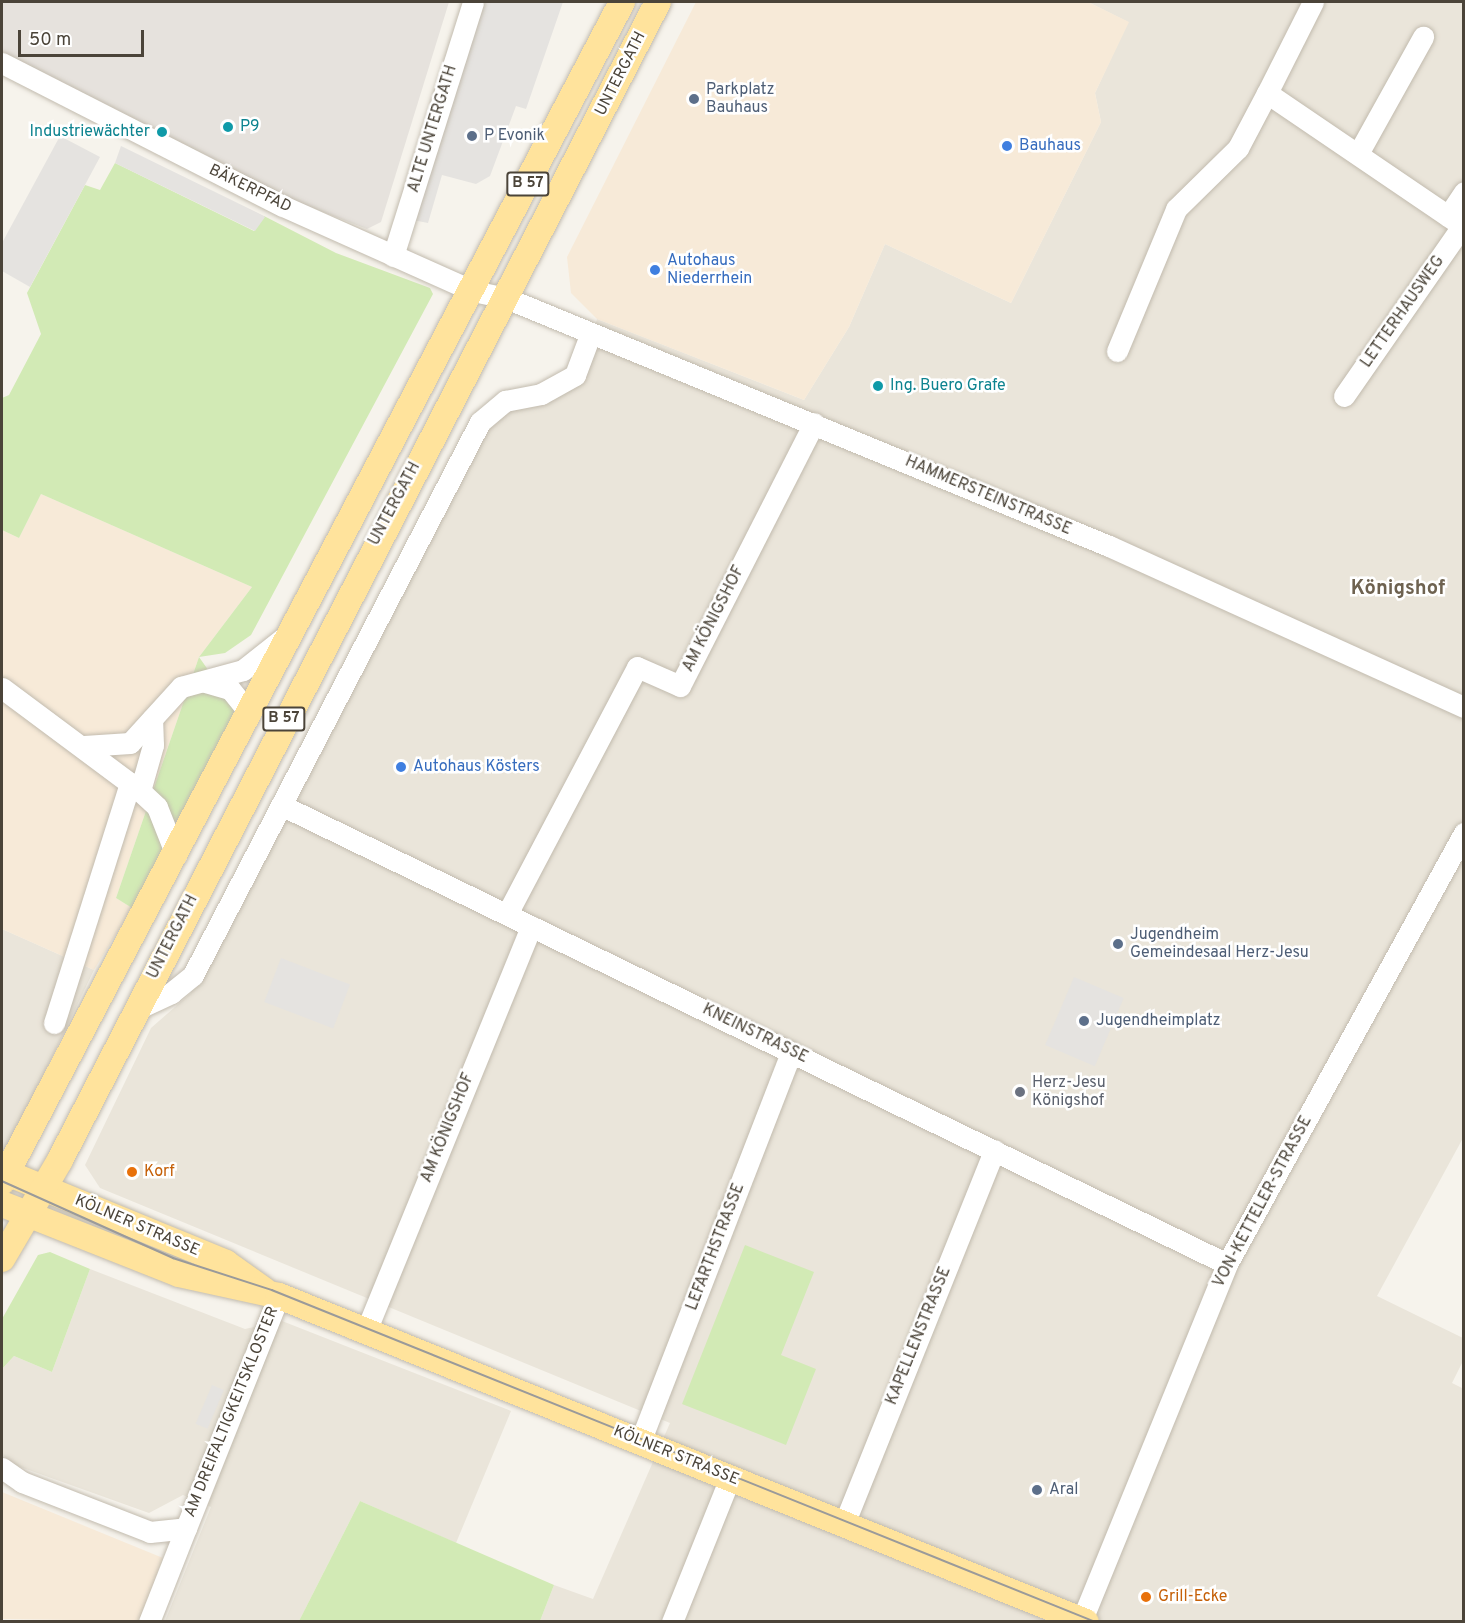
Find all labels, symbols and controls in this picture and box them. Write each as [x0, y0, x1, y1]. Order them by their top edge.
scale bar [21, 18, 147, 56]
text: 50 m [29, 29, 71, 52]
street label: UNTERGATH [592, 29, 650, 119]
street label: ALTE UNTERGATH [404, 63, 462, 195]
place label: Parkplatz Bauhaus [706, 80, 775, 118]
marker: Parkplatz Bauhaus [687, 92, 701, 106]
place label: P9 [240, 117, 260, 137]
marker: P9 [221, 120, 235, 134]
place label: Industriewächter [29, 122, 150, 142]
marker: Industriewächter [155, 125, 169, 139]
place label: P Evonik [484, 126, 545, 146]
marker: P Evonik [465, 129, 479, 143]
place label: Bauhaus [1019, 136, 1081, 156]
marker: Bauhaus [1000, 139, 1014, 153]
street label: BÄKERPFAD [206, 161, 294, 217]
road number: B 57 [506, 172, 550, 196]
place label: Autohaus Niederrhein [667, 251, 752, 289]
street label: LETTERHAUSWEG [1357, 252, 1449, 372]
marker: Autohaus Niederrhein [648, 263, 662, 277]
place label: Ing. Buero Grafe [890, 376, 1006, 396]
marker: Ing. Buero Grafe [871, 379, 885, 393]
street label: HAMMERSTEINSTRASSE [902, 452, 1074, 540]
street label: UNTERGATH [365, 459, 425, 549]
street label: AM KÖNIGSHOF [679, 563, 749, 675]
district label: Königshof [1351, 577, 1445, 601]
road number: B 57 [262, 707, 306, 731]
place label: Autohaus Kösters [413, 757, 540, 777]
marker: Autohaus Kösters [394, 760, 408, 774]
street label: UNTERGATH [144, 892, 202, 982]
place label: Jugendheim Gemeindesaal Herz-Jesu [1130, 925, 1309, 963]
marker: Jugendheim Gemeindesaal Herz-Jesu [1111, 937, 1125, 951]
street label: KNEINSTRASSE [699, 1000, 811, 1068]
place label: Jugendheimplatz [1096, 1011, 1221, 1031]
marker: Jugendheimplatz [1077, 1014, 1091, 1028]
street label: AM KÖNIGSHOF [417, 1070, 479, 1186]
place label: Herz-Jesu Königshof [1032, 1073, 1106, 1111]
marker: Herz-Jesu Königshof [1013, 1085, 1027, 1099]
street label: VON-KETTELER-STRASSE [1210, 1113, 1316, 1291]
place label: Korf [144, 1162, 175, 1182]
marker: Korf [125, 1165, 139, 1179]
street label: LEFARTHSTRASSE [683, 1181, 749, 1313]
street label: KÖLNER STRASSE [72, 1191, 202, 1261]
street label: KAPELLENSTRASSE [882, 1264, 956, 1408]
street label: AM DREIFALTIGKEITSKLOSTER [181, 1304, 283, 1520]
street label: KÖLNER STRASSE [610, 1422, 742, 1490]
place label: Aral [1049, 1480, 1078, 1500]
marker: Aral [1030, 1483, 1044, 1497]
place label: Grill-Ecke [1158, 1587, 1227, 1607]
marker: Grill-Ecke [1139, 1590, 1153, 1604]

